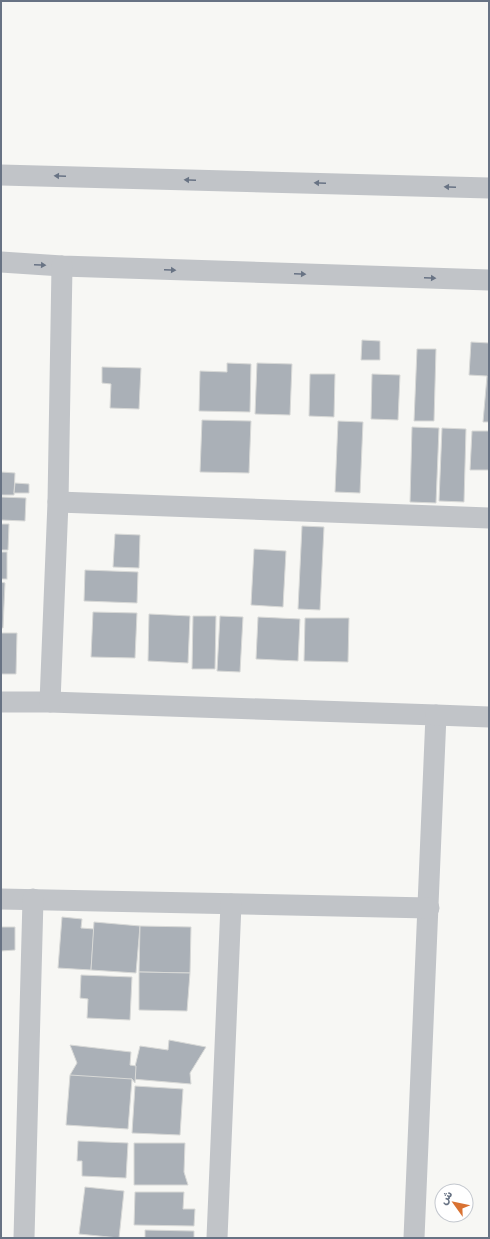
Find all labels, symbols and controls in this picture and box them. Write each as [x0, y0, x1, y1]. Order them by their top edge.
one-way arrow [53, 173, 66, 179]
one-way arrow [184, 176, 196, 183]
one-way arrow [313, 180, 326, 186]
one-way arrow [444, 183, 456, 190]
one-way arrow [34, 261, 46, 268]
one-way arrow [164, 266, 176, 273]
one-way arrow [294, 270, 306, 277]
one-way arrow [424, 274, 436, 281]
north arrow [434, 1183, 474, 1223]
text: ش [437, 1188, 455, 1207]

